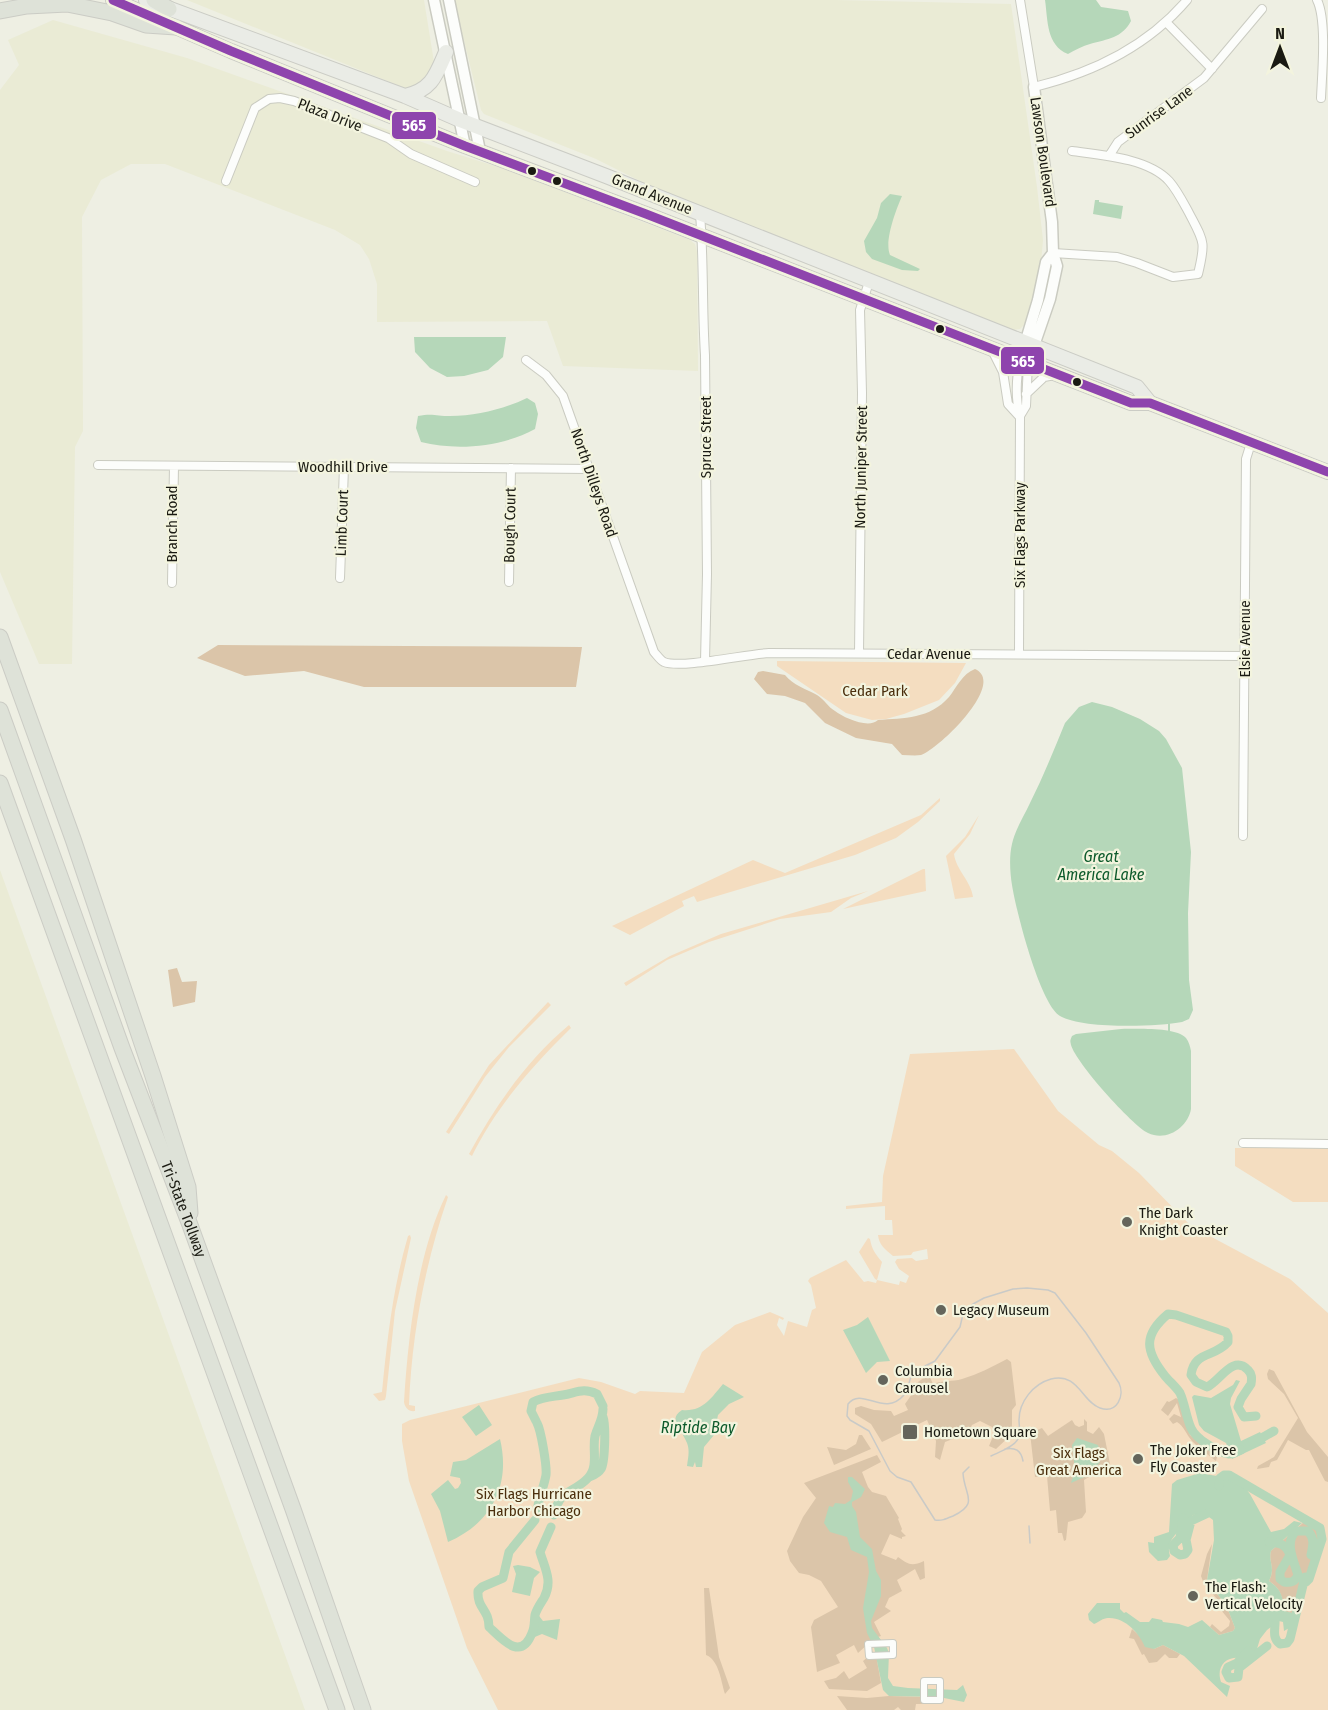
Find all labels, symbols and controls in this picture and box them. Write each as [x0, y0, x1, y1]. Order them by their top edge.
north arrow [1250, 18, 1310, 78]
text: N [1275, 24, 1285, 43]
street label: Sunrise Lane [1122, 82, 1196, 142]
street label: Plaza Drive [295, 95, 365, 135]
street label: Lawson Boulevard [1026, 96, 1060, 208]
line badge: 565 [391, 111, 437, 140]
text: 565 [402, 116, 426, 135]
unlabelled marker [526, 165, 538, 177]
street label: Grand Avenue [609, 170, 695, 218]
unlabelled marker [551, 175, 563, 187]
unlabelled marker [934, 323, 946, 335]
line badge: 565 [1000, 346, 1045, 375]
text: 565 [1011, 352, 1035, 371]
unlabelled marker [1071, 376, 1083, 388]
street label: Spruce Street [697, 396, 715, 478]
street label: North Juniper Street [851, 405, 871, 529]
street label: North Dilleys Road [567, 426, 621, 540]
street label: Woodhill Drive [298, 458, 388, 476]
street label: Six Flags Parkway [1011, 482, 1029, 588]
street label: Branch Road [163, 485, 181, 563]
street label: Bough Court [500, 487, 520, 563]
street label: Limb Court [332, 489, 352, 557]
street label: Elsie Avenue [1236, 600, 1254, 678]
street label: Cedar Avenue [887, 645, 971, 663]
park label: Cedar Park [842, 682, 908, 700]
water label: Great America Lake [1057, 847, 1145, 884]
street label: Tri-State Tollway [157, 1159, 210, 1260]
place label: The Dark Knight Coaster [1139, 1204, 1229, 1239]
marker: The Dark Knight Coaster [1120, 1215, 1134, 1229]
place label: Legacy Museum [953, 1301, 1049, 1319]
marker: Legacy Museum [934, 1303, 948, 1317]
place label: Columbia Carousel [895, 1362, 953, 1397]
marker: Columbia Carousel [876, 1373, 890, 1387]
water label: Riptide Bay [661, 1418, 736, 1437]
marker: Hometown Square [901, 1423, 919, 1441]
place label: Hometown Square [924, 1423, 1037, 1441]
place label: The Joker Free Fly Coaster [1150, 1441, 1236, 1476]
park label: Six Flags Great America [1036, 1444, 1122, 1479]
marker: The Joker Free Fly Coaster [1131, 1452, 1145, 1466]
park label: Six Flags Hurricane Harbor Chicago [476, 1485, 592, 1520]
place label: The Flash: Vertical Velocity [1205, 1578, 1303, 1613]
marker: The Flash: Vertical Velocity [1186, 1589, 1200, 1603]

